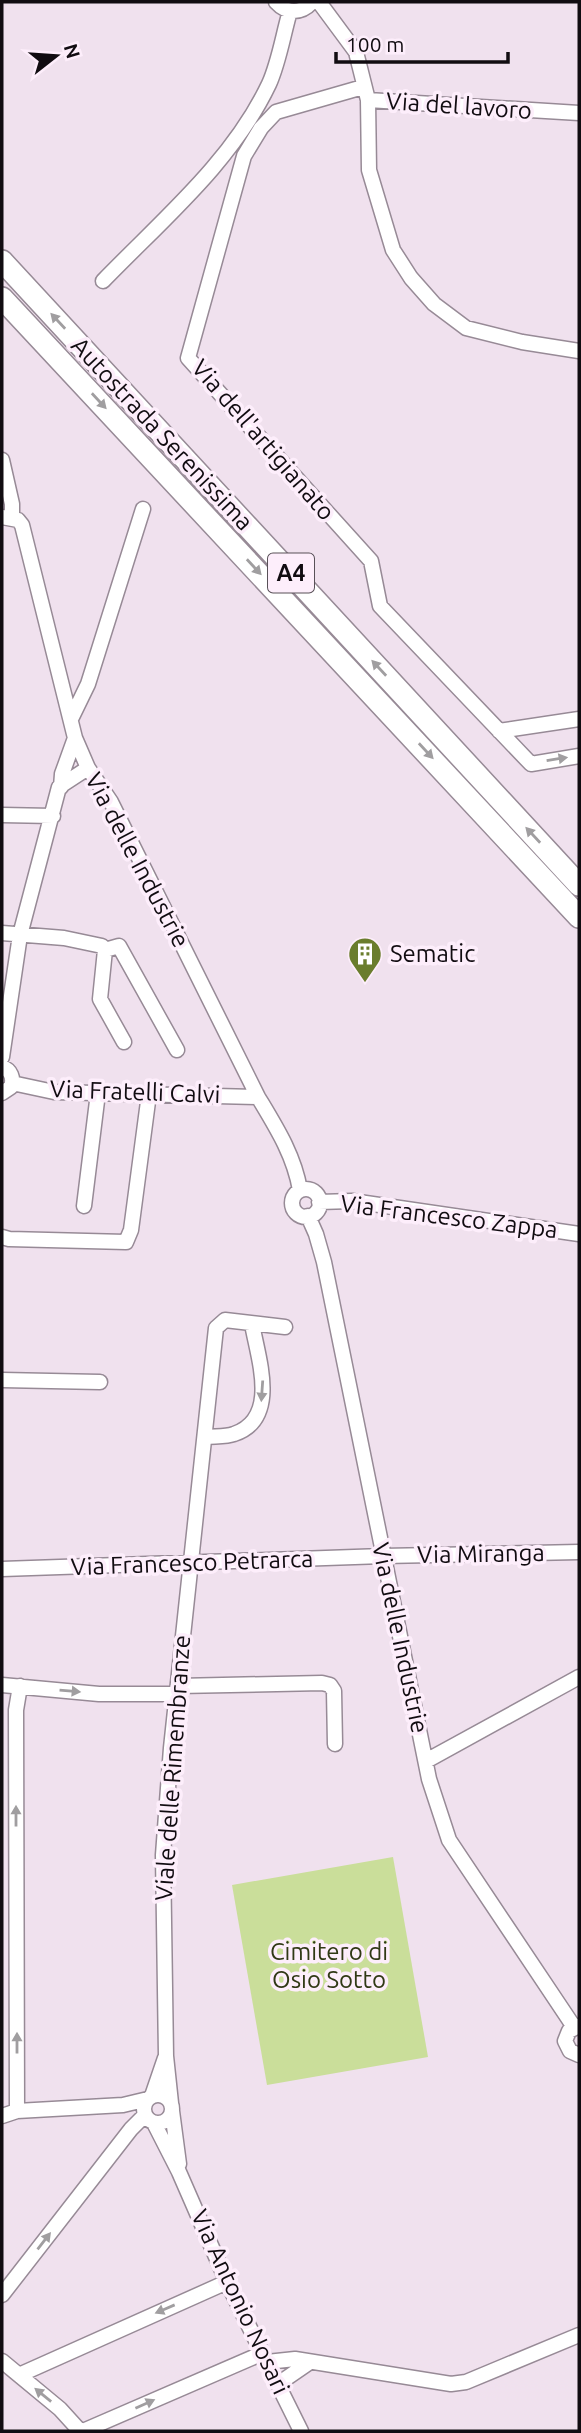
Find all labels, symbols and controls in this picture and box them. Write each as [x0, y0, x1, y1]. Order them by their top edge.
north arrow [21, 21, 91, 91]
scale bar [336, 21, 508, 65]
text: 100 m [346, 32, 404, 56]
text: N [60, 41, 85, 61]
street label: Via del lavoro [385, 87, 533, 124]
one-way arrow [50, 313, 66, 330]
street label: Autostrada Serenissima [66, 332, 259, 535]
street label: Via dell'artigianato [186, 354, 340, 525]
one-way arrow [90, 392, 106, 409]
road number: A4 [268, 554, 314, 593]
one-way arrow [246, 558, 262, 575]
one-way arrow [371, 659, 387, 677]
one-way arrow [418, 742, 434, 759]
one-way arrow [546, 753, 568, 764]
street label: Via delle Industrie [80, 768, 195, 952]
one-way arrow [525, 826, 541, 844]
building icon: Sematic [346, 935, 384, 984]
place label: Sematic [390, 940, 475, 967]
street label: Via Fratelli Calvi [49, 1075, 221, 1108]
street label: Via Francesco Zappa [339, 1190, 559, 1243]
one-way arrow [256, 1380, 267, 1402]
street label: Via Miranga [417, 1539, 545, 1568]
street label: Via delle Industrie [367, 1540, 434, 1736]
street label: Via Francesco Petrarca [70, 1545, 314, 1580]
street label: Viale delle Rimembranze [150, 1634, 195, 1902]
one-way arrow [59, 1686, 81, 1697]
one-way arrow [10, 1804, 22, 1826]
park label: Cimitero di Osio Sotto [270, 1938, 388, 1993]
one-way arrow [11, 2032, 23, 2054]
street label: Via Antonio Nosari [186, 2205, 295, 2398]
one-way arrow [36, 2233, 51, 2251]
one-way arrow [154, 2304, 175, 2315]
one-way arrow [34, 2387, 52, 2402]
one-way arrow [135, 2398, 155, 2410]

